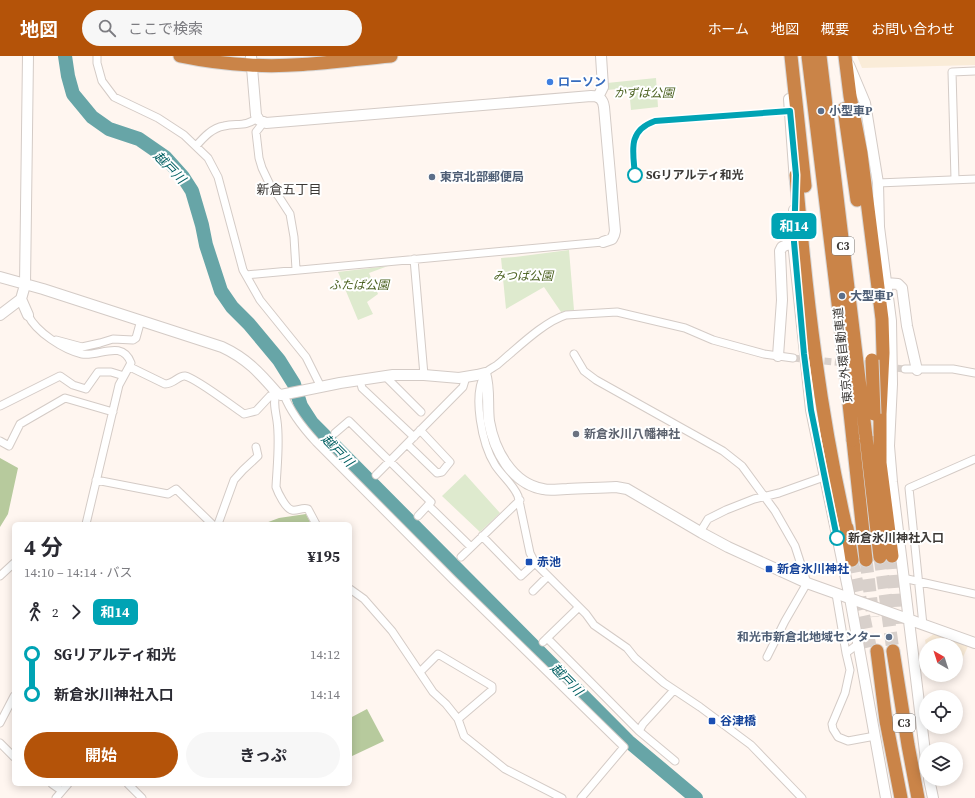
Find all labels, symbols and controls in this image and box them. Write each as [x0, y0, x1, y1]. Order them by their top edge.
search box [82, 10, 362, 46]
text: 地図 [20, 16, 58, 42]
icon: search [96, 17, 118, 39]
text: ここで検索 [128, 18, 203, 39]
text: ホーム [707, 19, 749, 39]
text: 地図 [771, 19, 799, 39]
text: 概要 [821, 19, 849, 39]
text: お問い合わせ [871, 19, 955, 39]
place label: ローソン [558, 74, 606, 90]
marker: ローソン [545, 77, 555, 87]
park label: かずは公園 [614, 85, 676, 101]
place label: 小型車P [829, 103, 873, 119]
marker: 小型車P [816, 106, 826, 116]
water label: 越戸川 [150, 148, 191, 189]
marker: SGリアルティ和光 [627, 167, 643, 183]
place label: SGリアルティ和光 [646, 167, 744, 183]
place label: 東京北部郵便局 [440, 169, 524, 185]
marker: 東京北部郵便局 [427, 172, 437, 182]
district label: 新倉五丁目 [256, 181, 322, 198]
line badge: 和14 [771, 213, 817, 239]
text: 和14 [779, 216, 809, 236]
road number: C3 [832, 237, 854, 255]
park label: みつば公園 [493, 268, 555, 284]
park label: ふたば公園 [329, 277, 391, 293]
place label: 大型車P [850, 288, 894, 304]
marker: 大型車P [837, 291, 847, 301]
street label: 東京外環自動車道 [830, 306, 856, 404]
place label: 新倉氷川八幡神社 [584, 426, 680, 442]
marker: 新倉氷川八幡神社 [571, 429, 581, 439]
water label: 越戸川 [318, 431, 359, 472]
marker: 新倉氷川神社入口 [829, 530, 845, 546]
place label: 新倉氷川神社入口 [848, 530, 944, 546]
text: 4 分 [24, 532, 63, 562]
text: ¥195 [307, 546, 340, 567]
place label: 赤池 [537, 554, 561, 570]
marker: 赤池 [524, 557, 534, 567]
place label: 新倉氷川神社 [777, 561, 849, 577]
text: 14:10 – 14:14 · バス [24, 564, 132, 581]
marker: 新倉氷川神社 [764, 564, 774, 574]
icon: walk [24, 601, 46, 623]
icon: forward [65, 601, 87, 623]
text: 和14 [101, 602, 130, 622]
text: 2 [52, 604, 59, 621]
place label: 和光市新倉北地域センター [737, 629, 881, 645]
marker: 和光市新倉北地域センター [884, 632, 894, 642]
north arrow [919, 638, 963, 682]
map controls [919, 638, 963, 786]
text: SGリアルティ和光 [54, 644, 176, 665]
text: 14:12 [310, 646, 340, 663]
water label: 越戸川 [547, 660, 588, 701]
text: 新倉氷川神社入口 [54, 684, 174, 705]
text: 14:14 [310, 686, 340, 703]
button: locate [919, 690, 963, 734]
place label: 谷津橋 [720, 713, 757, 729]
road number: C3 [893, 714, 915, 732]
marker: 谷津橋 [707, 716, 717, 726]
button: 開始 [24, 732, 178, 778]
button: きっぷ [186, 732, 340, 778]
button: layers [919, 742, 963, 786]

